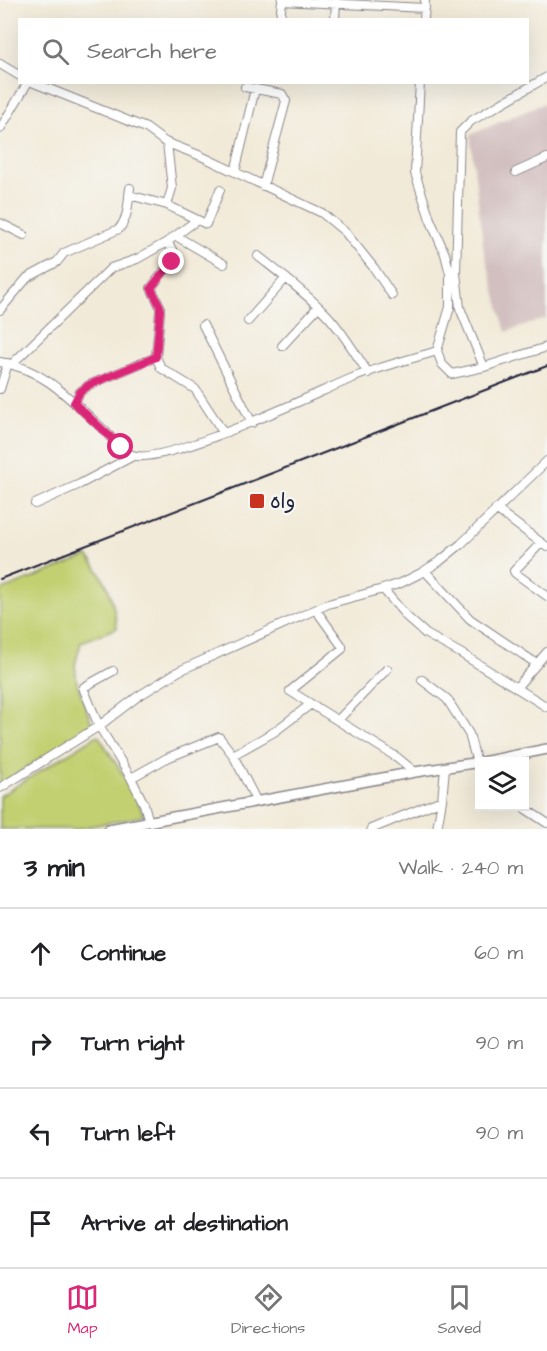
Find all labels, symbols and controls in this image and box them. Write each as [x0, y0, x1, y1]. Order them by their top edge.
search box [18, 18, 529, 84]
icon: search [39, 35, 72, 68]
text: Search here [87, 36, 217, 67]
route end [158, 248, 184, 274]
route start [107, 433, 133, 459]
place label: واہ [270, 487, 295, 516]
marker: واہ [248, 492, 266, 510]
map controls [475, 757, 529, 811]
button: layers [475, 757, 529, 811]
text: 3 min [24, 850, 85, 886]
text: Walk · 240 m [399, 854, 523, 882]
icon: ahead [24, 937, 57, 970]
text: Continue [81, 938, 166, 969]
text: 60 m [474, 939, 523, 967]
icon: right [24, 1027, 57, 1060]
text: Turn right [81, 1028, 184, 1059]
text: 90 m [475, 1029, 523, 1057]
icon: left [24, 1117, 57, 1150]
text: Turn left [81, 1118, 175, 1149]
text: 90 m [475, 1119, 523, 1147]
icon: arrive [24, 1207, 57, 1240]
text: Arrive at destination [81, 1208, 288, 1239]
tab: Map [66, 1281, 99, 1339]
tab: Directions [231, 1281, 305, 1339]
tab: Saved [437, 1281, 481, 1339]

